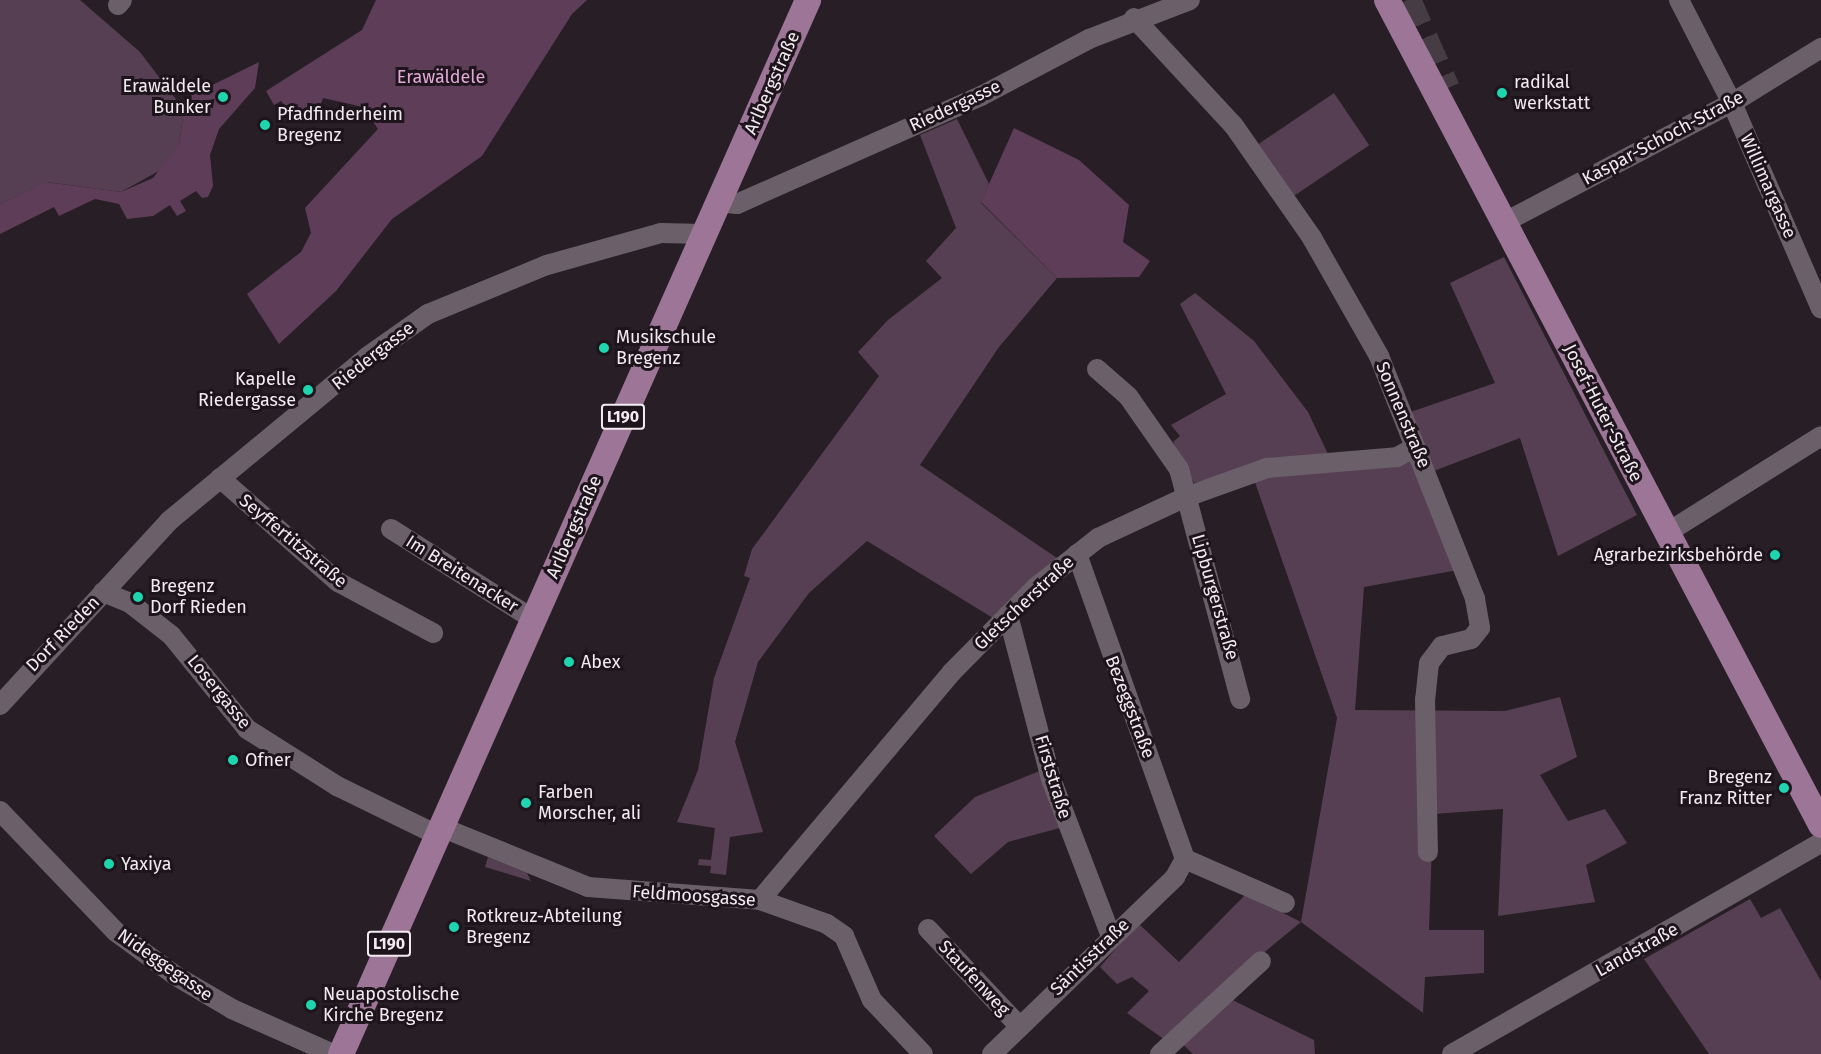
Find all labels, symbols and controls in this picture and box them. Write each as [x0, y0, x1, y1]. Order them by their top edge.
street label: Arlbergstraße [740, 28, 804, 138]
park label: Erawäldele [397, 66, 485, 88]
place label: radikal werkstatt [1514, 72, 1590, 115]
street label: Riedergasse [906, 75, 1004, 137]
place label: Erawäldele Bunker [122, 76, 211, 118]
marker: radikal werkstatt [1495, 86, 1509, 100]
street label: Kaspar-Schoch-Straße [1579, 86, 1747, 190]
marker: Erawäldele Bunker [216, 90, 230, 104]
place label: Pfadfinderheim Bregenz [277, 104, 403, 146]
marker: Pfadfinderheim Bregenz [258, 118, 272, 132]
street label: Willimargasse [1735, 130, 1801, 242]
street label: Riedergasse [328, 317, 418, 395]
place label: Musikschule Bregenz [616, 327, 716, 370]
marker: Musikschule Bregenz [597, 341, 611, 355]
street label: Josef-Huter-Straße [1559, 341, 1647, 485]
street label: Sonnenstraße [1371, 359, 1435, 471]
place label: Kapelle Riedergasse [198, 369, 296, 412]
marker: Kapelle Riedergasse [301, 383, 315, 397]
road number: L190 [600, 404, 646, 430]
street label: Arlbergstraße [542, 472, 606, 582]
street label: Seyffertitzstraße [235, 490, 351, 592]
street label: Im Breitenacker [402, 531, 522, 617]
street label: Lipburgerstraße [1187, 532, 1243, 662]
place label: Agrarbezirksbehörde [1594, 544, 1763, 566]
marker: Agrarbezirksbehörde [1768, 548, 1782, 562]
street label: Gletscherstraße [970, 551, 1078, 655]
place label: Bregenz Dorf Rieden [150, 576, 247, 618]
marker: Bregenz Dorf Rieden [131, 590, 145, 604]
street label: Dorf Rieden [22, 592, 104, 676]
street label: Losergasse [183, 651, 255, 733]
place label: Abex [581, 651, 620, 673]
street label: Bezeggstraße [1101, 653, 1159, 761]
marker: Abex [562, 655, 576, 669]
street label: Firststraße [1030, 733, 1076, 821]
place label: Ofner [245, 749, 291, 771]
marker: Ofner [226, 753, 240, 767]
place label: Bregenz Franz Ritter [1679, 767, 1772, 810]
marker: Bregenz Franz Ritter [1777, 781, 1791, 795]
place label: Farben Morscher, ali [538, 782, 641, 824]
marker: Farben Morscher, ali [519, 796, 533, 810]
place label: Yaxiya [121, 853, 171, 875]
marker: Yaxiya [102, 857, 116, 871]
street label: Feldmoosgasse [631, 881, 757, 911]
place label: Rotkreuz-Abteilung Bregenz [466, 906, 622, 948]
street label: Säntisstraße [1046, 914, 1134, 1000]
street label: Landstraße [1592, 918, 1682, 982]
marker: Rotkreuz-Abteilung Bregenz [447, 920, 461, 934]
street label: Nideggegasse [113, 924, 217, 1006]
road number: L190 [366, 931, 412, 957]
street label: Staufenweg [934, 936, 1014, 1020]
place label: Neuapostolische Kirche Bregenz [323, 984, 459, 1026]
marker: Neuapostolische Kirche Bregenz [304, 998, 318, 1012]

